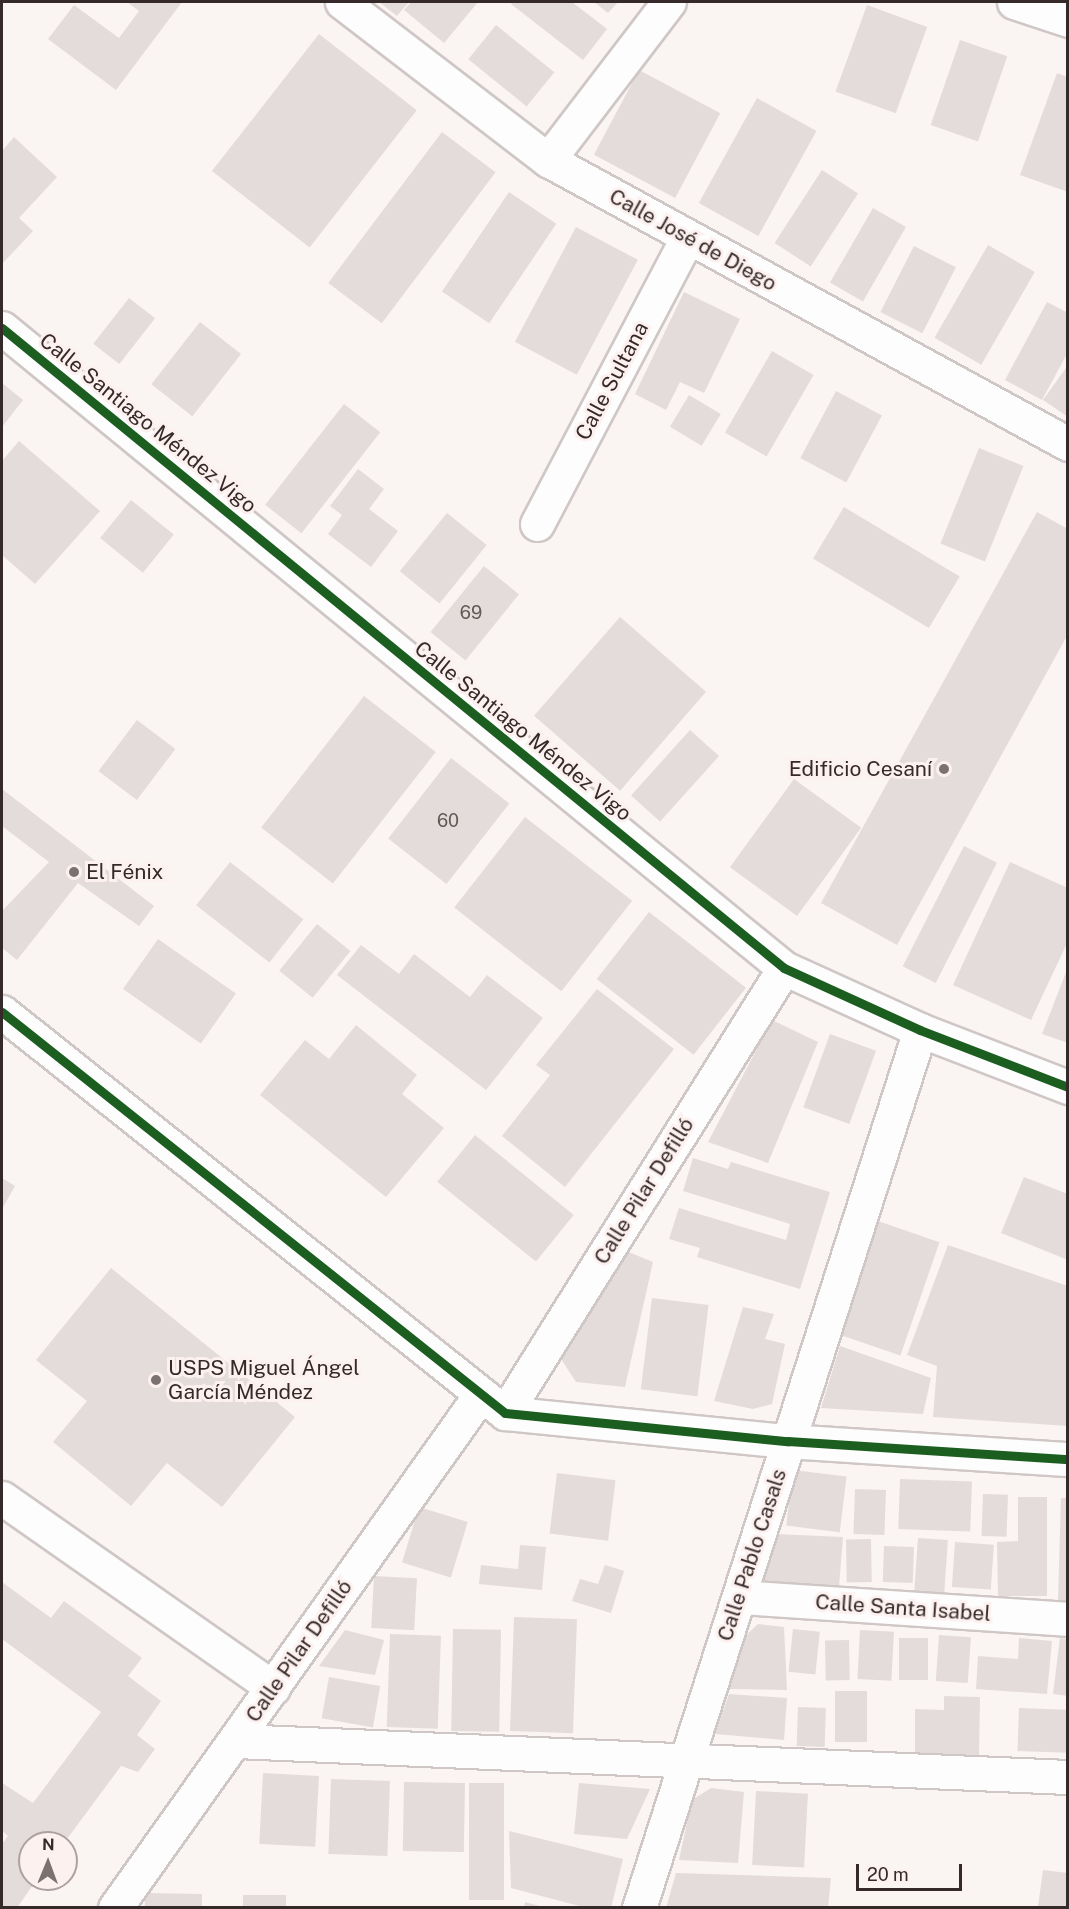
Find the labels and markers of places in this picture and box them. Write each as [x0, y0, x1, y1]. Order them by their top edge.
place label: Edificio Cesaní [789, 756, 932, 782]
marker: Edificio Cesaní [937, 762, 951, 776]
place label: El Fénix [86, 859, 163, 885]
marker: El Fénix [67, 865, 81, 879]
place label: USPS Miguel Ángel García Méndez [168, 1355, 360, 1405]
marker: USPS Miguel Ángel García Méndez [149, 1373, 163, 1387]

